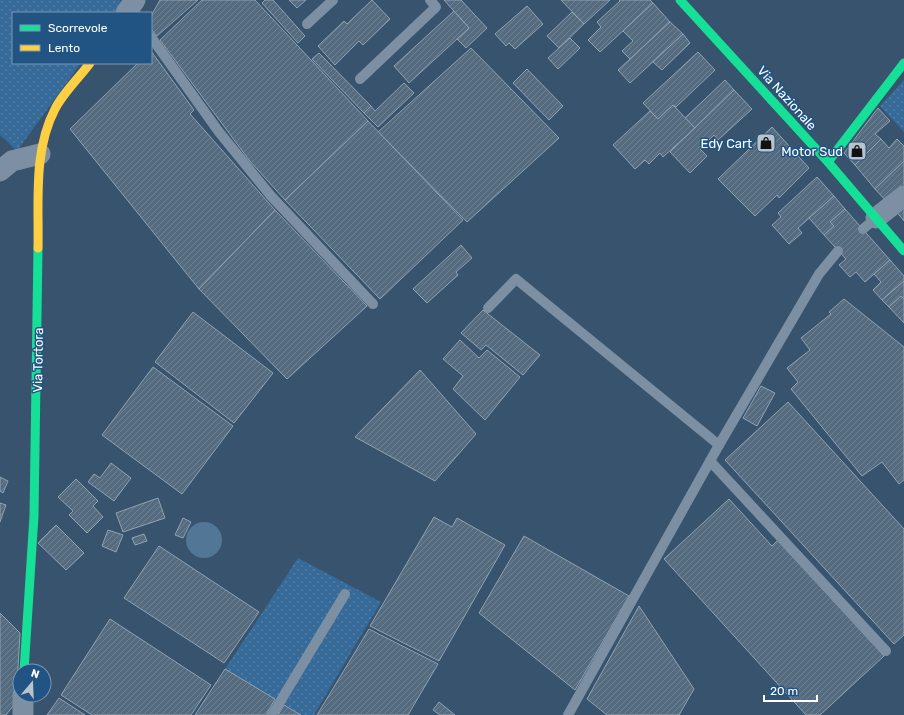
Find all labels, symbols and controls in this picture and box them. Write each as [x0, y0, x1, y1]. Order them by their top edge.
legend [12, 12, 152, 64]
text: Scorrevole [48, 21, 108, 35]
text: Lento [48, 41, 80, 55]
street label: Via Nazionale [754, 63, 820, 133]
shop icon: Edy Cart [755, 132, 777, 154]
place label: Edy Cart [701, 136, 752, 151]
shop icon: Motor Sud [846, 140, 868, 162]
place label: Motor Sud [781, 144, 843, 159]
street label: Via Tortora [30, 327, 46, 393]
north arrow [12, 663, 52, 703]
text: N [29, 667, 41, 681]
scale bar [764, 677, 817, 703]
text: 20 m [770, 684, 798, 698]

